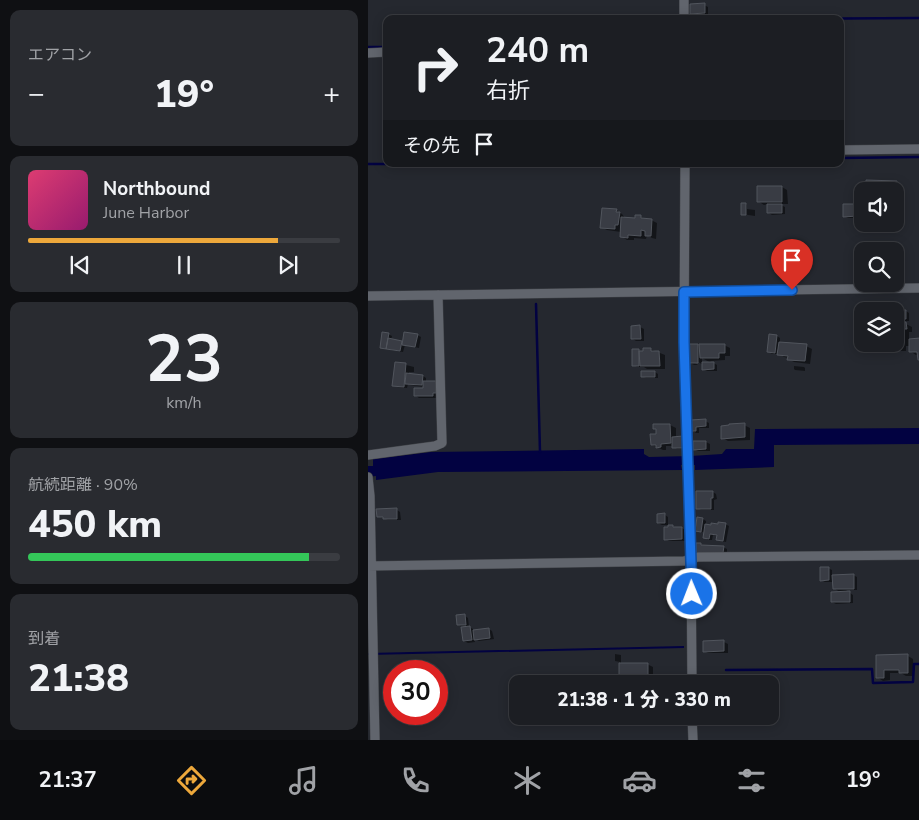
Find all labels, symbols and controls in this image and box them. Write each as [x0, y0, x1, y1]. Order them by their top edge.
text: 240 m [486, 27, 589, 74]
icon: right [403, 35, 468, 100]
text: エアコン [28, 44, 92, 66]
text: 19° [154, 69, 214, 120]
text: − [28, 75, 45, 113]
text: + [323, 75, 340, 113]
text: 右折 [486, 76, 530, 106]
icon: arrive [470, 130, 498, 158]
text: その先 [403, 133, 460, 159]
text: Northbound [103, 176, 210, 202]
map controls [854, 182, 904, 352]
button: sound [854, 182, 904, 232]
text: June Harbor [103, 202, 189, 224]
pin [771, 239, 813, 290]
button: search [854, 242, 904, 292]
icon: arrive [778, 246, 806, 274]
icon: previous [66, 251, 94, 279]
icon: pause [170, 251, 198, 279]
icon: next [274, 251, 302, 279]
button: layers [854, 302, 904, 352]
text: 23 [145, 315, 223, 404]
text: km/h [166, 392, 202, 414]
text: 航続距離 · 90% [28, 474, 138, 496]
text: 450 km [28, 499, 162, 550]
position arrow [665, 567, 717, 619]
text: 到着 [28, 628, 60, 650]
text: 21:38 [28, 653, 129, 704]
speed limit sign: 30 [383, 660, 448, 725]
text: 21:38 · 1 分 · 330 m [557, 687, 731, 713]
icon: directions [174, 763, 209, 798]
icon: music [286, 763, 321, 798]
icon: phone [398, 763, 433, 798]
icon: climate [510, 763, 545, 798]
icon: car [622, 763, 657, 798]
icon: filters [734, 763, 769, 798]
text: 21:37 [38, 765, 97, 795]
text: 19° [846, 765, 880, 795]

